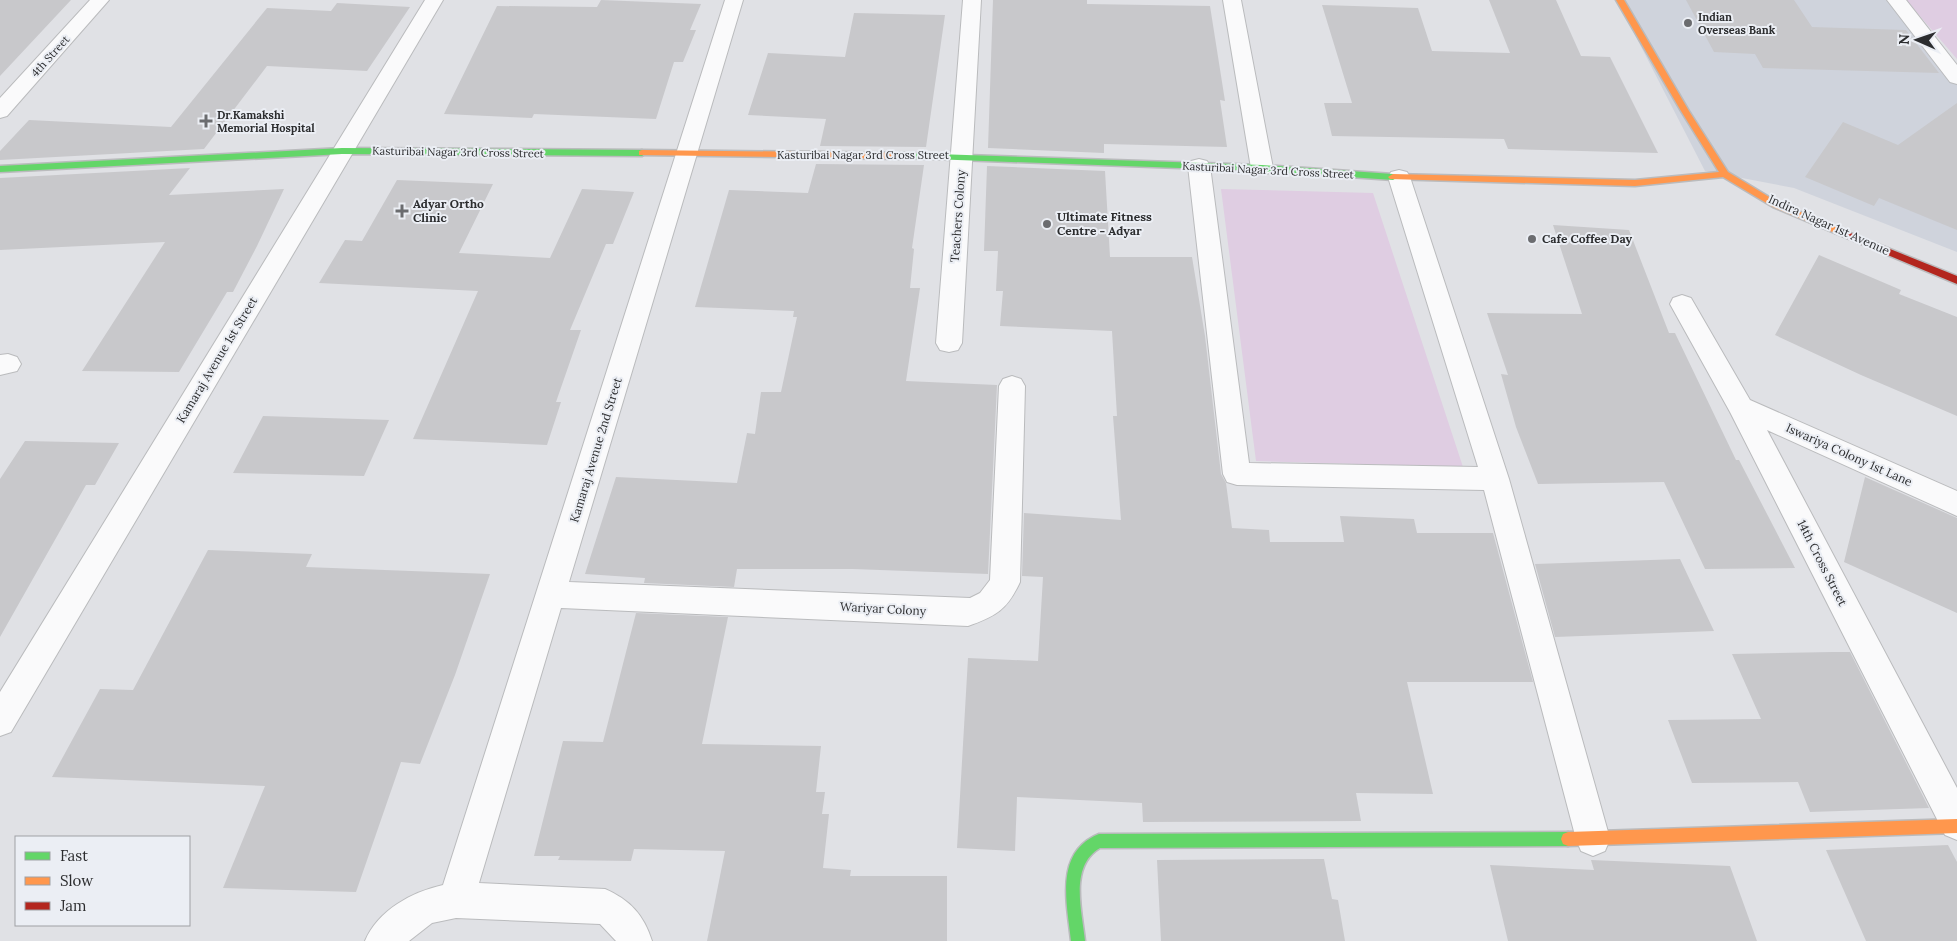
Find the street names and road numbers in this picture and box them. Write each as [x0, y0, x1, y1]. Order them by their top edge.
street label: 4th Street [28, 32, 73, 80]
street label: Kasturibai Nagar 3rd Cross Street [372, 144, 545, 161]
street label: Kasturibai Nagar 3rd Cross Street [777, 148, 950, 162]
street label: Kasturibai Nagar 3rd Cross Street [1182, 159, 1355, 182]
street label: Teachers Colony [947, 168, 968, 263]
street label: Indira Nagar 1st Avenue [1766, 191, 1893, 258]
street label: Kamaraj Avenue 1st Street [173, 294, 260, 426]
street label: Kamaraj Avenue 2nd Street [566, 375, 625, 524]
street label: Iswariya Colony 1st Lane [1784, 420, 1915, 489]
street label: 14th Cross Street [1794, 517, 1851, 609]
street label: Wariyar Colony [840, 599, 927, 618]

